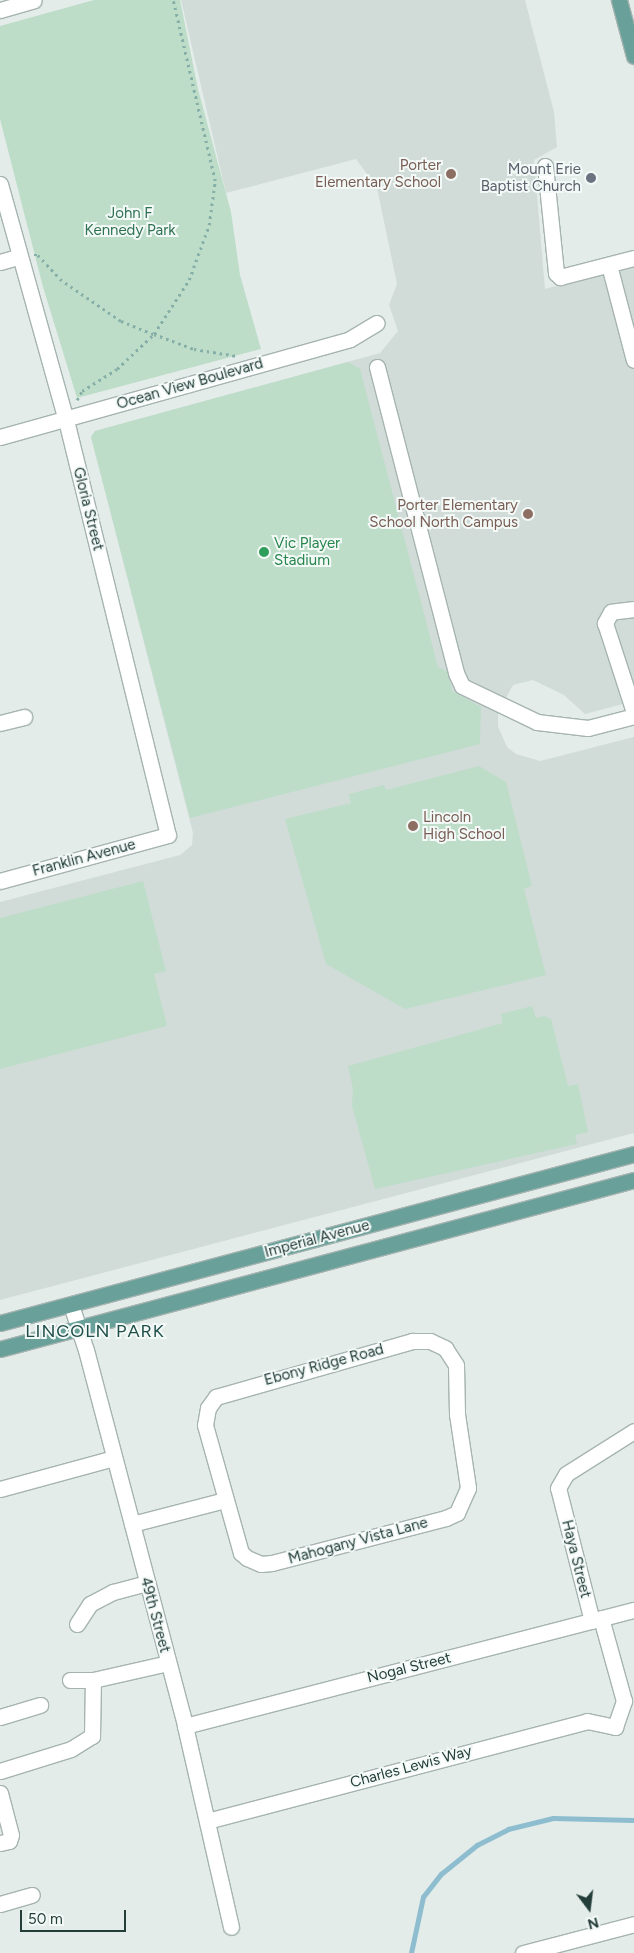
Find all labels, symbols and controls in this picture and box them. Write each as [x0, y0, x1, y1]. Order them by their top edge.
place label: Porter Elementary School [315, 156, 441, 191]
place label: Mount Erie Baptist Church [481, 160, 581, 195]
marker: Porter Elementary School [445, 168, 457, 180]
marker: Mount Erie Baptist Church [585, 172, 597, 184]
park label: John F Kennedy Park [84, 204, 176, 239]
street label: Ocean View Boulevard [115, 354, 265, 414]
street label: Gloria Street [69, 465, 107, 553]
place label: Porter Elementary School North Campus [369, 496, 518, 531]
marker: Porter Elementary School North Campus [522, 508, 534, 520]
place label: Vic Player Stadium [274, 534, 340, 569]
marker: Vic Player Stadium [258, 546, 270, 558]
place label: Lincoln High School [423, 808, 505, 843]
marker: Lincoln High School [407, 820, 419, 832]
street label: Franklin Avenue [31, 836, 137, 880]
street label: Imperial Avenue [263, 1216, 371, 1262]
district label: LINCOLN PARK [24, 1320, 166, 1342]
street label: Ebony Ridge Road [262, 1340, 386, 1390]
street label: Mahogany Vista Lane [286, 1514, 430, 1568]
street label: Haya Street [558, 1518, 594, 1600]
street label: 49th Street [136, 1575, 174, 1655]
street label: Nogal Street [365, 1649, 453, 1687]
street label: Charles Lewis Way [348, 1742, 474, 1792]
north arrow [564, 1883, 614, 1933]
scale bar [22, 1900, 129, 1932]
text: 50 m [28, 1910, 63, 1928]
text: N [586, 1913, 600, 1933]

